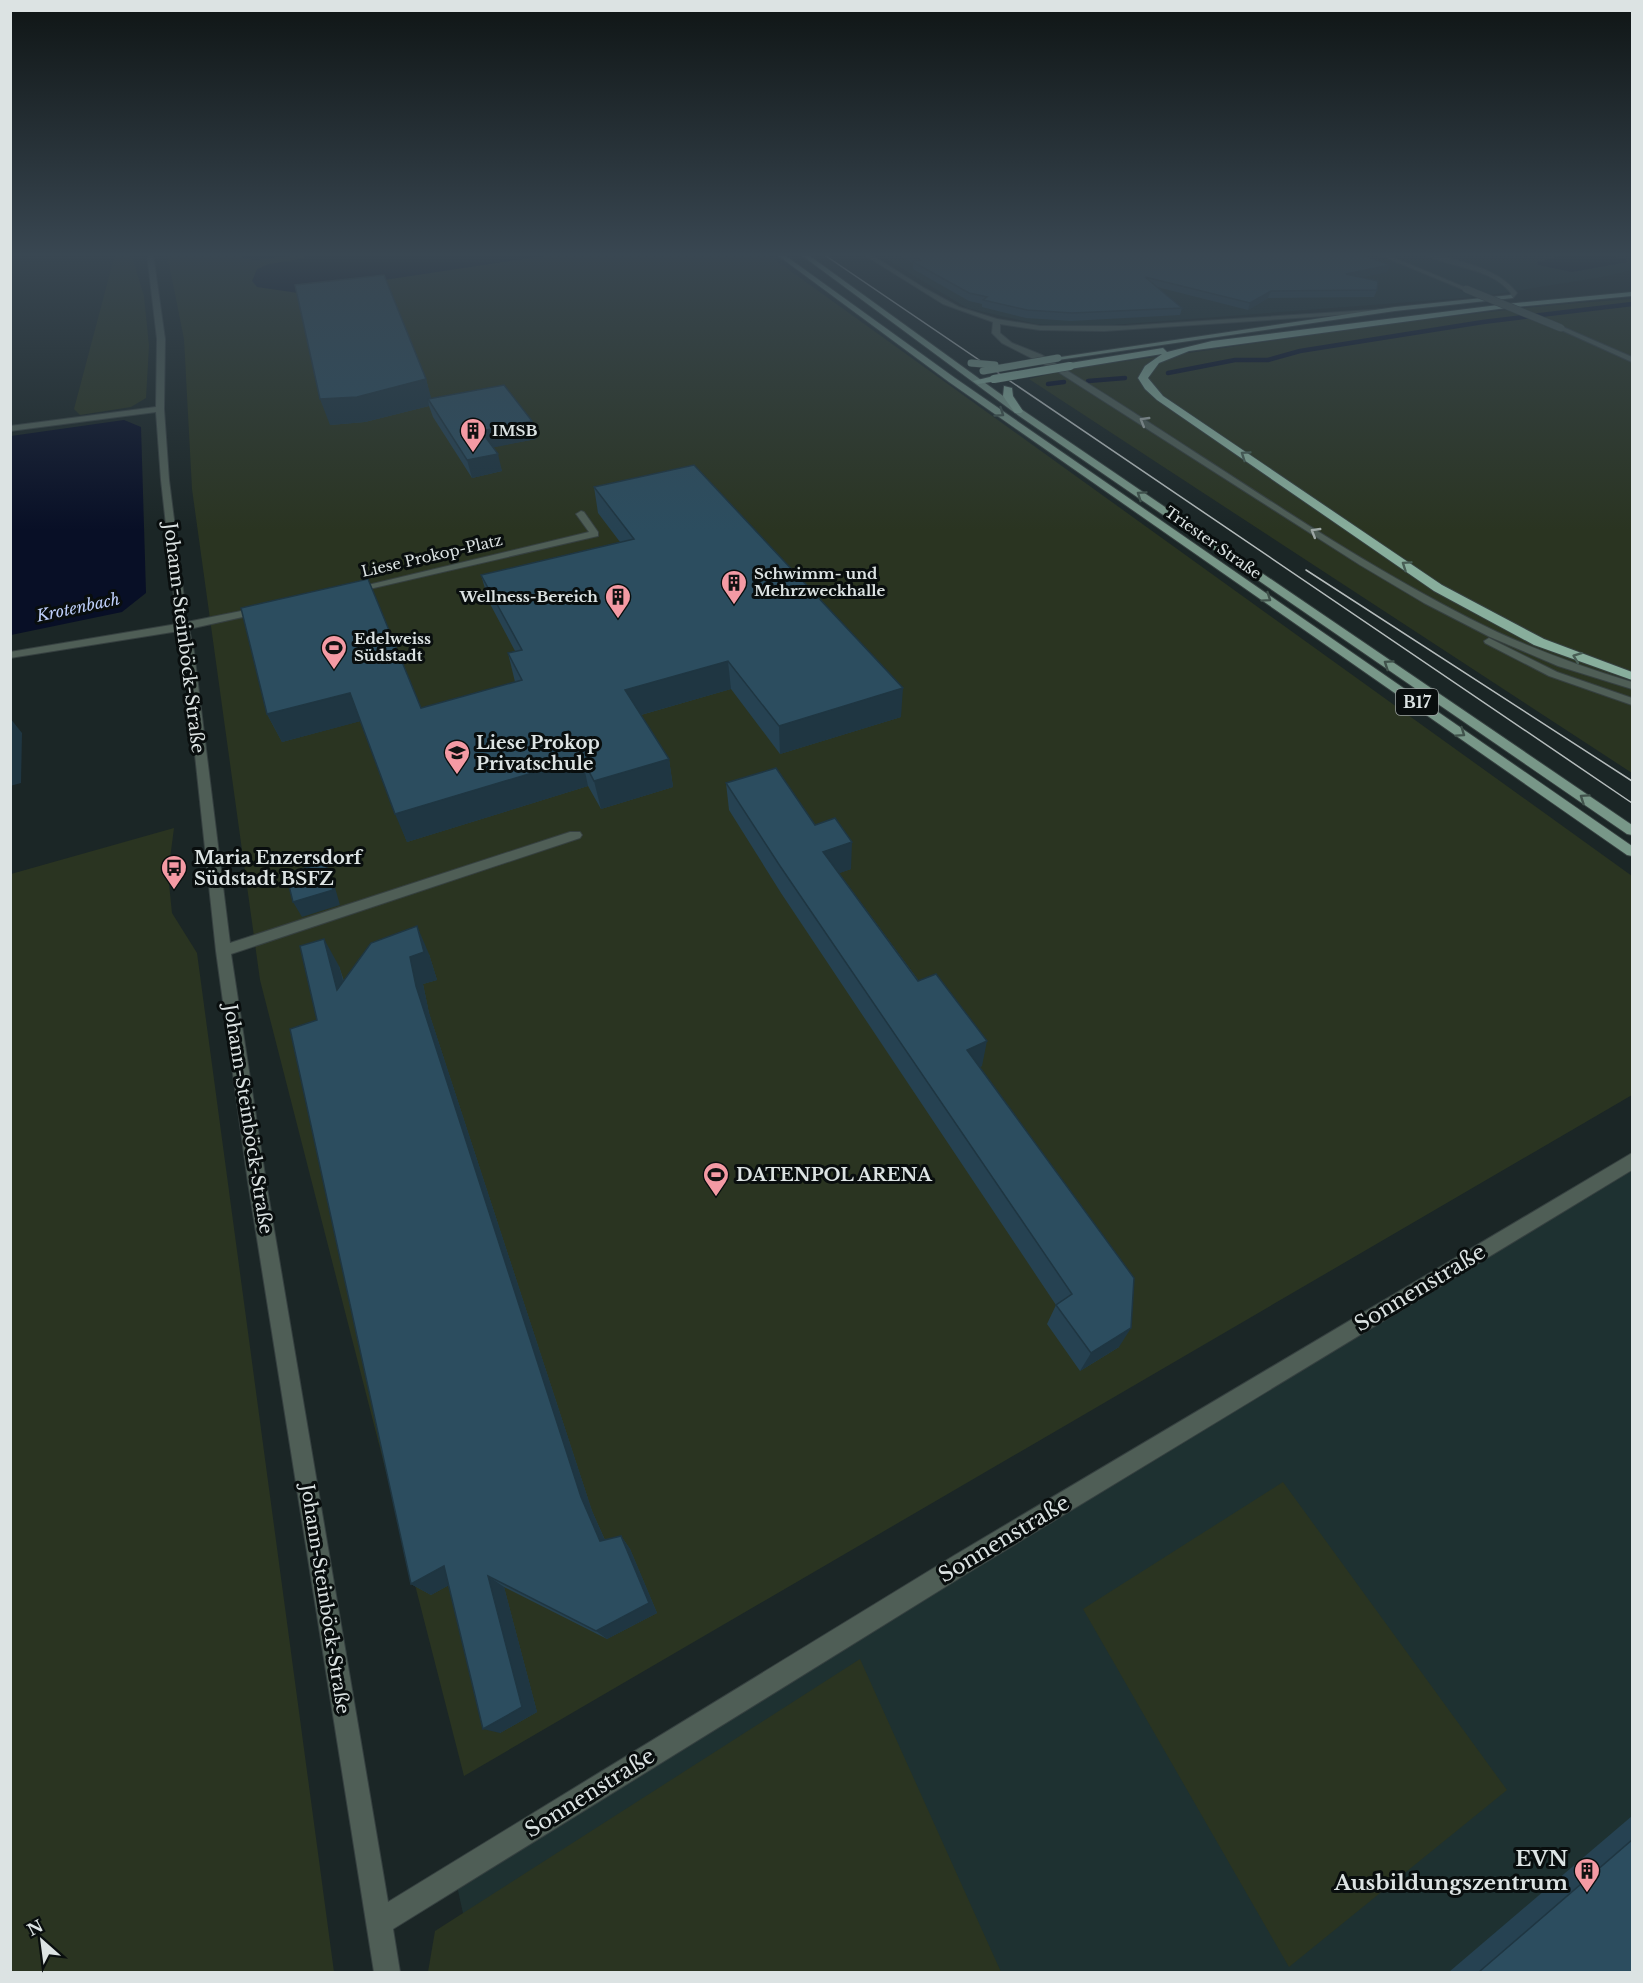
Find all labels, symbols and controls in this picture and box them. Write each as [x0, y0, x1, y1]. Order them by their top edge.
one-way arrow [993, 406, 1004, 417]
building icon: IMSB [458, 416, 488, 454]
one-way arrow [1140, 417, 1150, 429]
place label: IMSB [492, 421, 538, 440]
one-way arrow [1240, 452, 1251, 463]
one-way arrow [1137, 491, 1148, 502]
street label: Triester Straße [1161, 502, 1265, 583]
street label: Johann-Steinböck-Straße [159, 519, 209, 755]
one-way arrow [1311, 527, 1321, 539]
street label: Liese Prokop-Platz [359, 530, 504, 581]
one-way arrow [1401, 561, 1412, 572]
place label: Schwimm- und Mehrzweckhalle [754, 564, 886, 600]
building icon: Schwimm- und Mehrzweckhalle [719, 568, 749, 606]
building icon: Wellness-Bereich [603, 582, 633, 620]
place label: Wellness-Bereich [459, 587, 598, 606]
water label: Krotenbach [34, 588, 122, 626]
one-way arrow [1260, 591, 1271, 602]
place label: Edelweiss Südstadt [354, 629, 431, 665]
sports icon: Edelweiss Südstadt [319, 633, 349, 671]
one-way arrow [1572, 652, 1583, 664]
one-way arrow [1384, 660, 1395, 671]
road number: B17 [1396, 689, 1438, 715]
one-way arrow [1455, 726, 1466, 737]
place label: Liese Prokop Privatschule [476, 732, 600, 775]
school or university icon: Liese Prokop Privatschule [442, 738, 472, 776]
one-way arrow [1580, 794, 1591, 805]
place label: Maria Enzersdorf Südstadt BSFZ [194, 847, 364, 890]
bus stop icon: Maria Enzersdorf Südstadt BSFZ [159, 853, 189, 891]
street label: Johann-Steinböck-Straße [219, 1001, 277, 1236]
sports icon: DATENPOL ARENA [701, 1160, 731, 1198]
place label: DATENPOL ARENA [736, 1164, 933, 1186]
street label: Sonnenstraße [1350, 1239, 1490, 1337]
street label: Johann-Steinböck-Straße [296, 1481, 354, 1716]
street label: Sonnenstraße [934, 1490, 1074, 1588]
street label: Sonnenstraße [520, 1743, 660, 1843]
place label: EVN Ausbildungszentrum [1333, 1846, 1568, 1896]
building icon: EVN Ausbildungszentrum [1572, 1856, 1602, 1894]
north arrow [12, 1911, 72, 1971]
text: N [24, 1915, 46, 1940]

